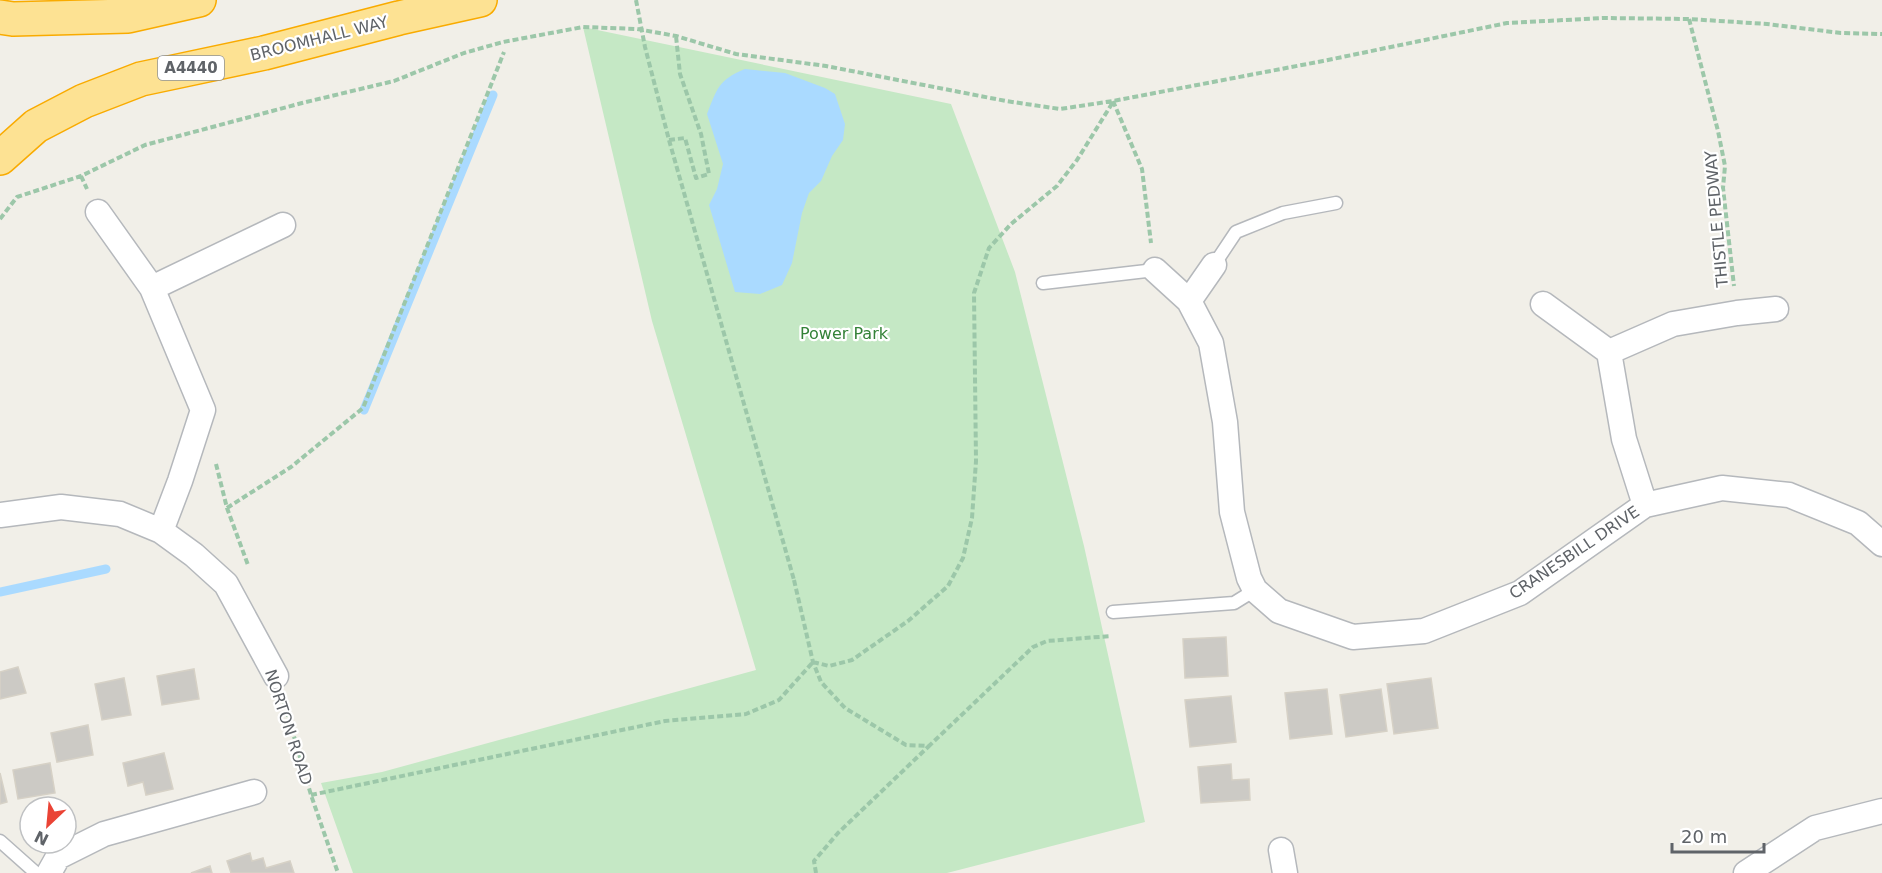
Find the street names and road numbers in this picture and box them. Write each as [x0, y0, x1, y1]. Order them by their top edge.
street label: BROOMHALL WAY [248, 12, 390, 65]
road number: A4440 [158, 56, 224, 80]
street label: THISTLE PEDWAY [1701, 150, 1732, 289]
street label: CRANESBILL DRIVE [1506, 502, 1643, 603]
street label: NORTON ROAD [261, 667, 316, 787]

